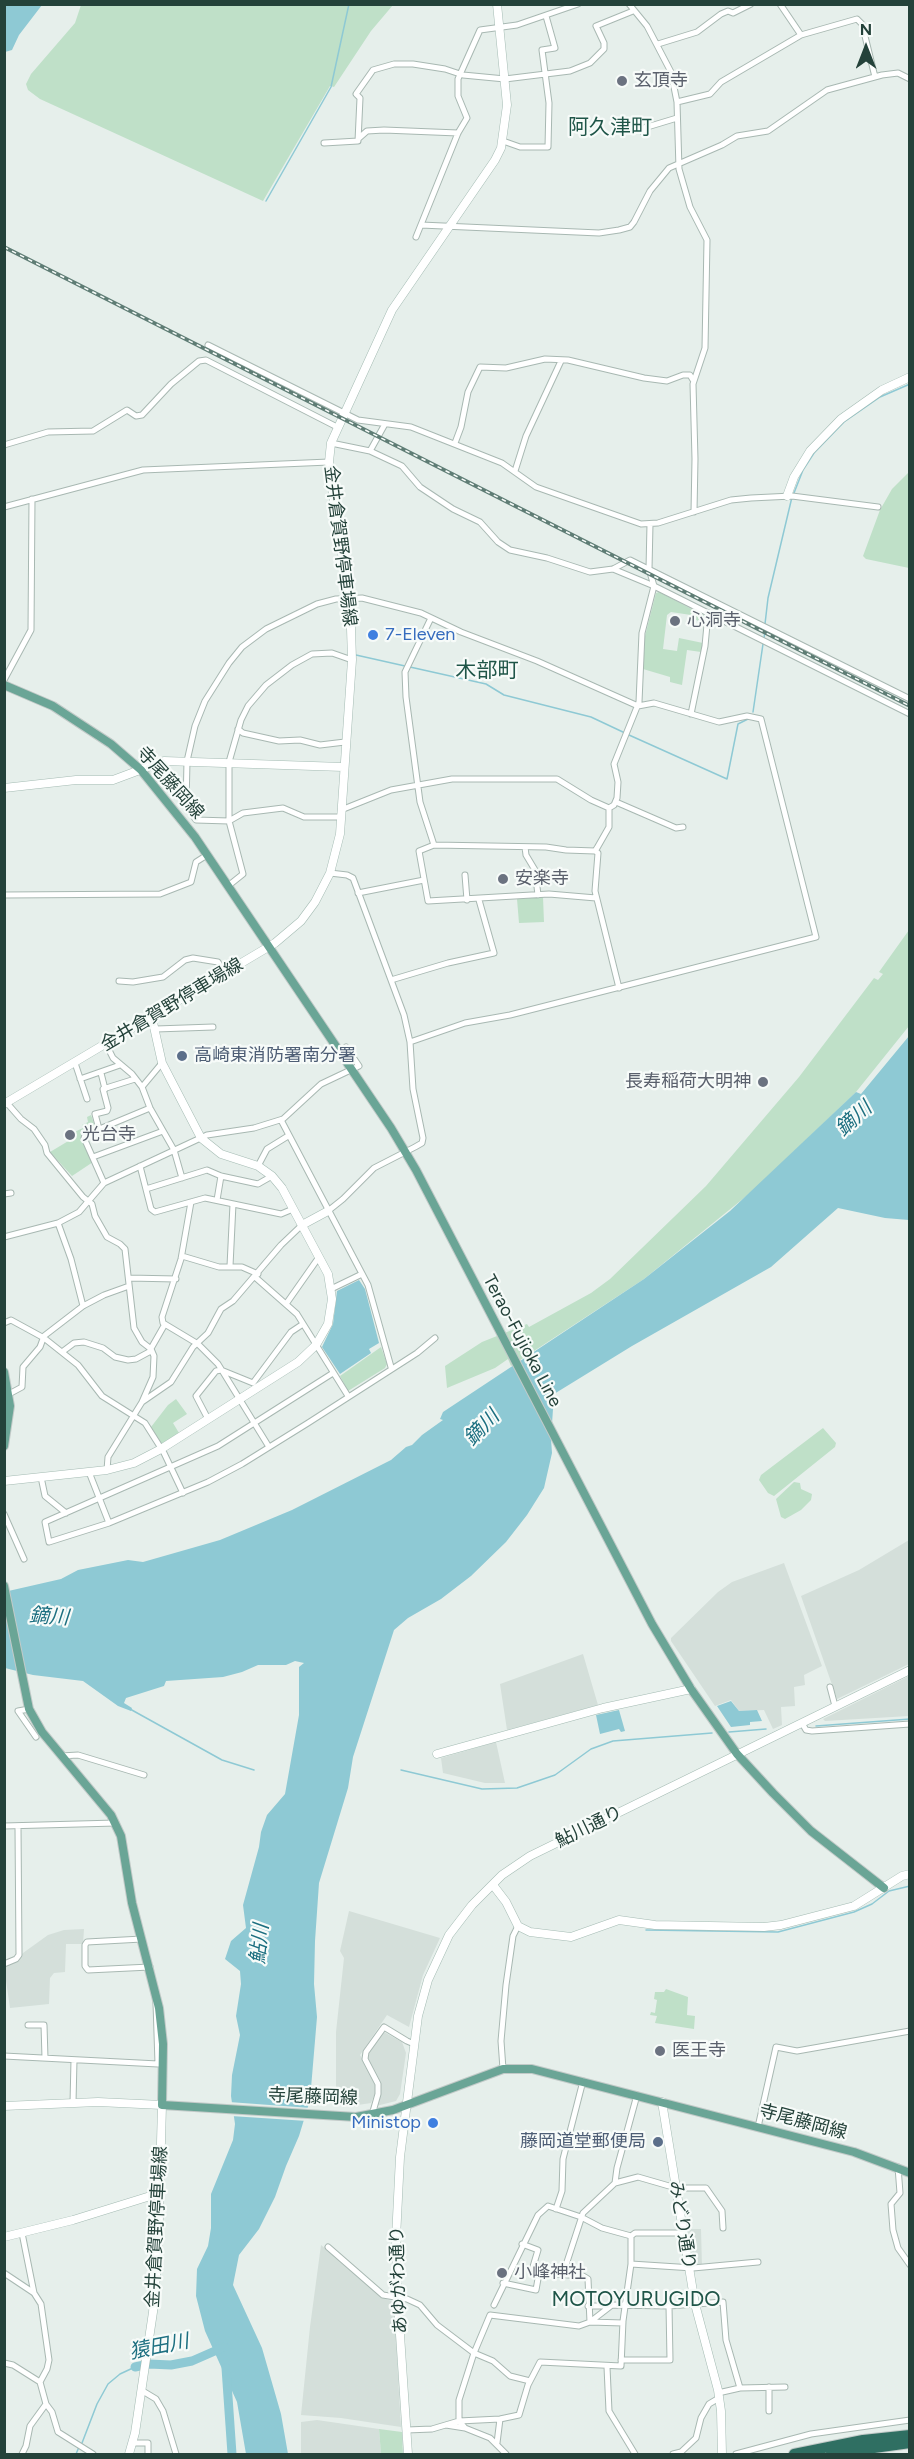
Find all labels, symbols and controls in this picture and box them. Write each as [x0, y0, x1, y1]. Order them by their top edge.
north arrow [836, 18, 896, 78]
text: N [860, 20, 872, 39]
place label: 玄頂寺 [634, 70, 688, 92]
marker: 玄頂寺 [615, 74, 629, 88]
district label: 阿久津町 [568, 115, 652, 141]
street label: 金井倉賀野停車場線 [319, 464, 361, 628]
place label: 心洞寺 [687, 610, 741, 632]
marker: 心洞寺 [668, 614, 682, 628]
place label: 7-Eleven [385, 624, 455, 646]
marker: 7-Eleven [366, 628, 380, 642]
district label: 木部町 [456, 658, 518, 684]
street label: 寺尾藤岡線 [132, 742, 208, 824]
place label: 安楽寺 [515, 868, 569, 890]
marker: 安楽寺 [496, 872, 510, 886]
street label: 金井倉賀野停車場線 [97, 954, 247, 1056]
place label: 高崎東消防署南分署 [194, 1045, 356, 1067]
marker: 高崎東消防署南分署 [175, 1049, 189, 1063]
place label: 長寿稲荷大明神 [625, 1071, 751, 1093]
marker: 長寿稲荷大明神 [756, 1075, 770, 1089]
water label: 鏑川 [831, 1097, 877, 1141]
place label: 光台寺 [82, 1124, 136, 1146]
marker: 光台寺 [63, 1128, 77, 1142]
street label: Terao-Fujioka Line [478, 1271, 566, 1411]
water label: 鏑川 [459, 1405, 505, 1451]
water label: 鏑川 [28, 1604, 70, 1630]
street label: 鮎川通り [552, 1802, 626, 1852]
water label: 鮎川 [246, 1923, 274, 1965]
place label: 医王寺 [672, 2040, 726, 2062]
marker: 医王寺 [653, 2044, 667, 2058]
street label: 寺尾藤岡線 [268, 2085, 358, 2109]
street label: 寺尾藤岡線 [757, 2100, 849, 2144]
place label: Ministop [351, 2112, 421, 2134]
marker: Ministop [426, 2116, 440, 2130]
place label: 藤岡道堂郵便局 [520, 2131, 646, 2153]
marker: 藤岡道堂郵便局 [651, 2135, 665, 2149]
street label: 金井倉賀野停車場線 [142, 2146, 172, 2308]
street label: みどり通り [664, 2179, 700, 2271]
street label: あゆがわ通り [386, 2226, 412, 2334]
place label: 小峰神社 [514, 2262, 586, 2284]
marker: 小峰神社 [495, 2266, 509, 2280]
district label: MOTOYURUGIDO [542, 2287, 730, 2313]
water label: 猿田川 [127, 2329, 191, 2365]

